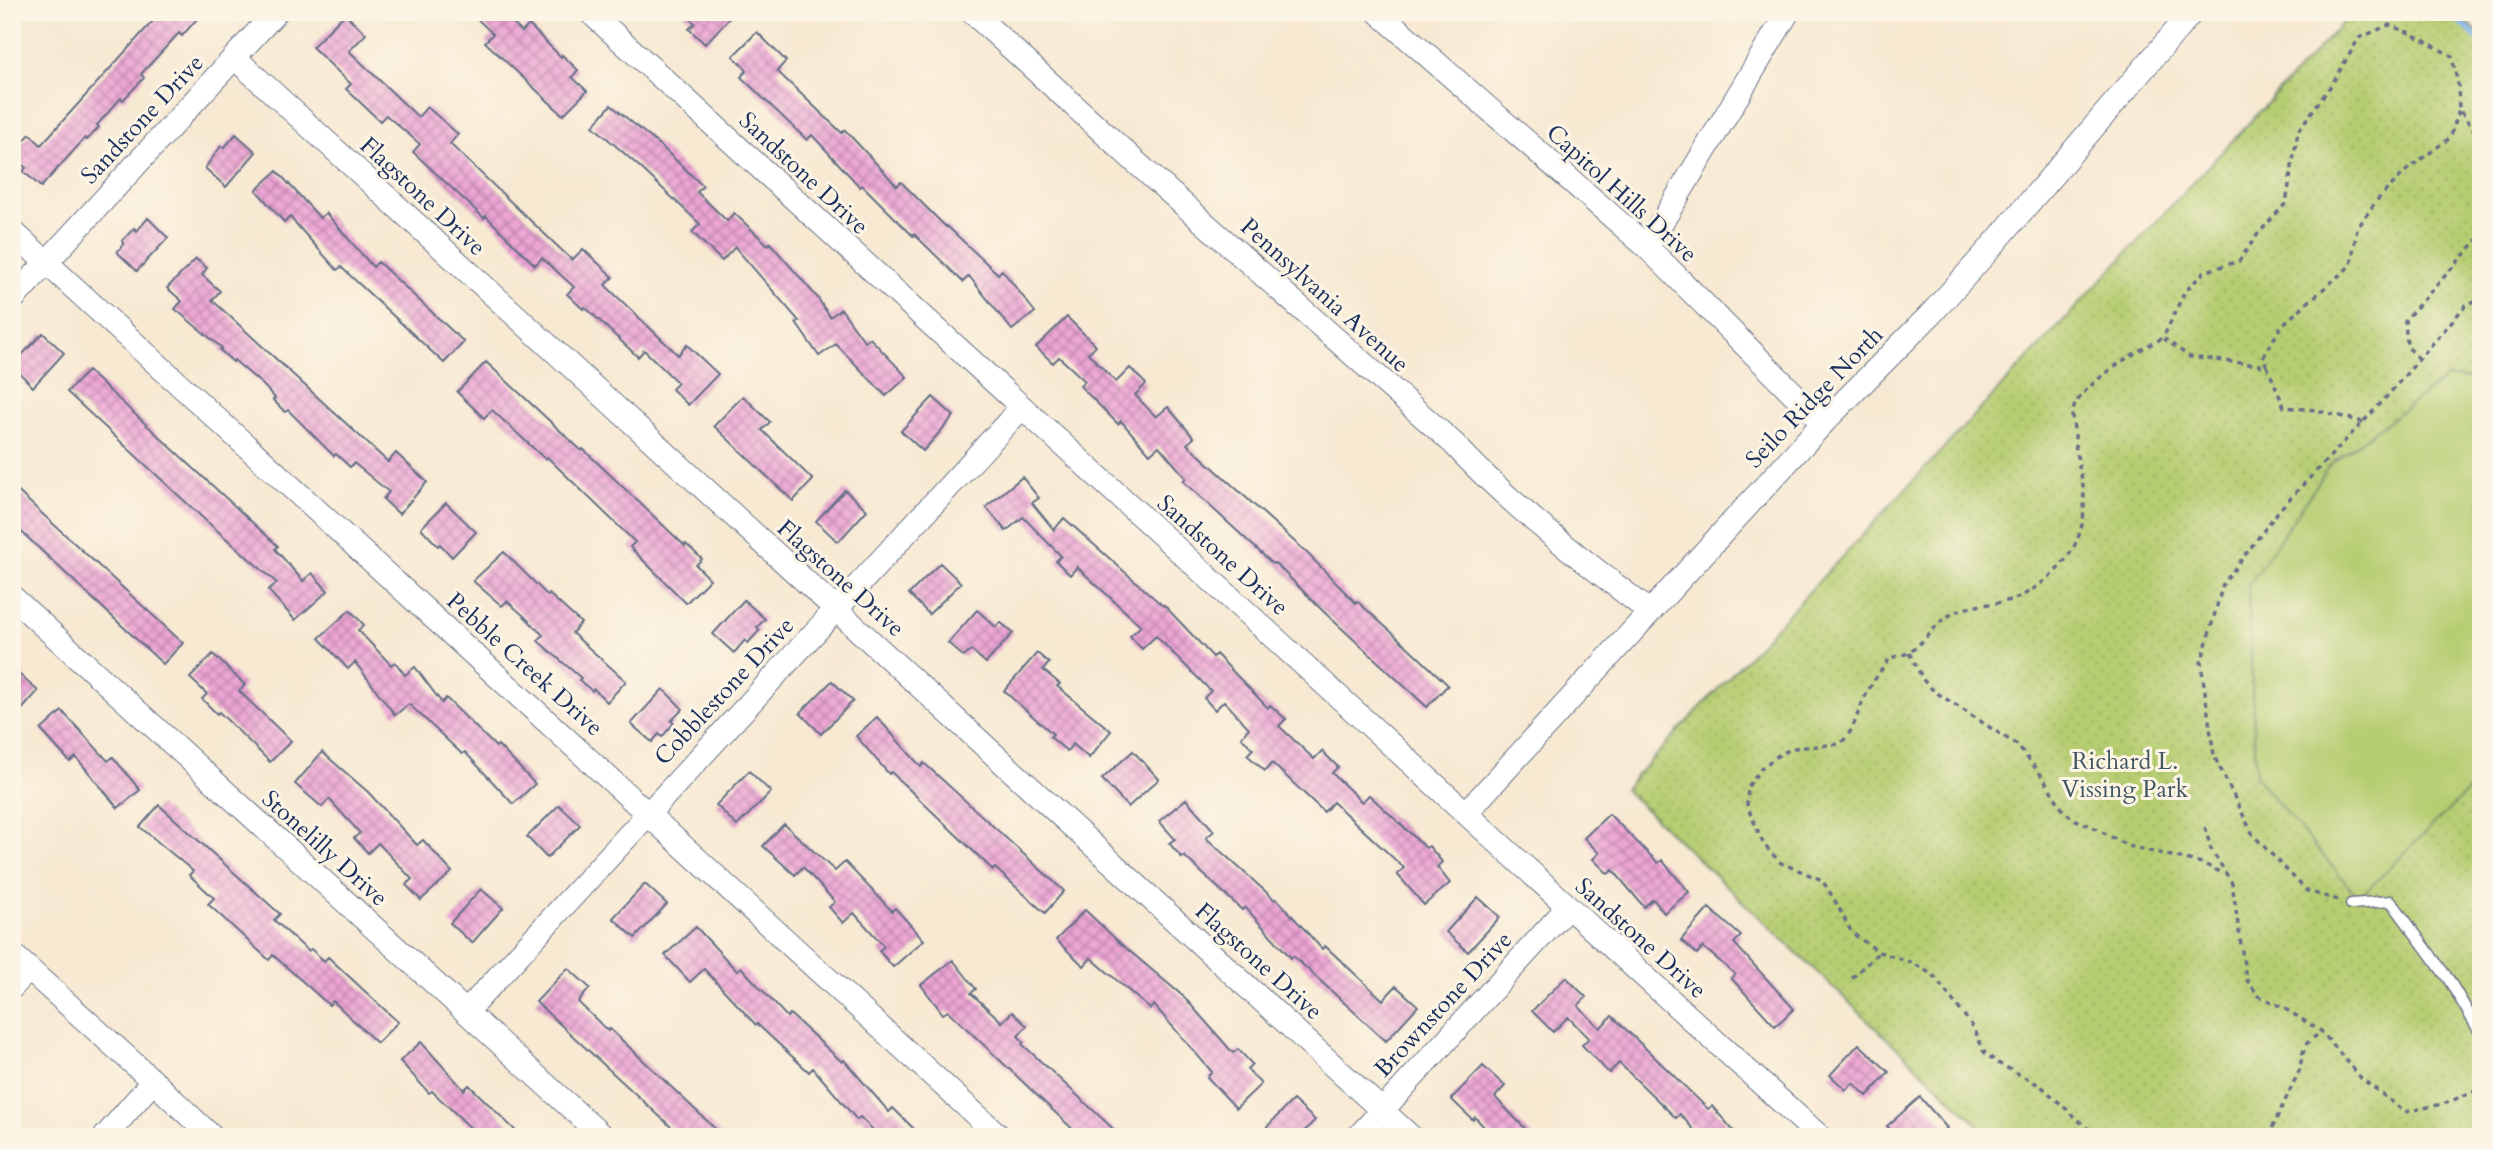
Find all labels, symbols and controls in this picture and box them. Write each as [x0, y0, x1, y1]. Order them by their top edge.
street label: Sandstone Drive [74, 47, 211, 191]
street label: Sandstone Drive [732, 105, 876, 242]
street label: Capitol Hills Drive [1539, 117, 1704, 270]
street label: Flagstone Drive [352, 129, 493, 263]
street label: Pennsylvania Avenue [1233, 211, 1416, 380]
street label: Seilo Ridge North [1738, 319, 1891, 475]
street label: Sandstone Drive [1150, 487, 1296, 623]
street label: Flagstone Drive [770, 512, 912, 645]
street label: Pebble Creek Drive [439, 585, 610, 744]
street label: Cobblestone Drive [647, 610, 802, 773]
park label: Richard L. Vissing Park [2062, 745, 2189, 806]
street label: Stonelilly Drive [254, 783, 395, 914]
street label: Sandstone Drive [1568, 870, 1714, 1006]
street label: Flagstone Drive [1188, 895, 1330, 1028]
street label: Brownstone Drive [1367, 924, 1520, 1085]

